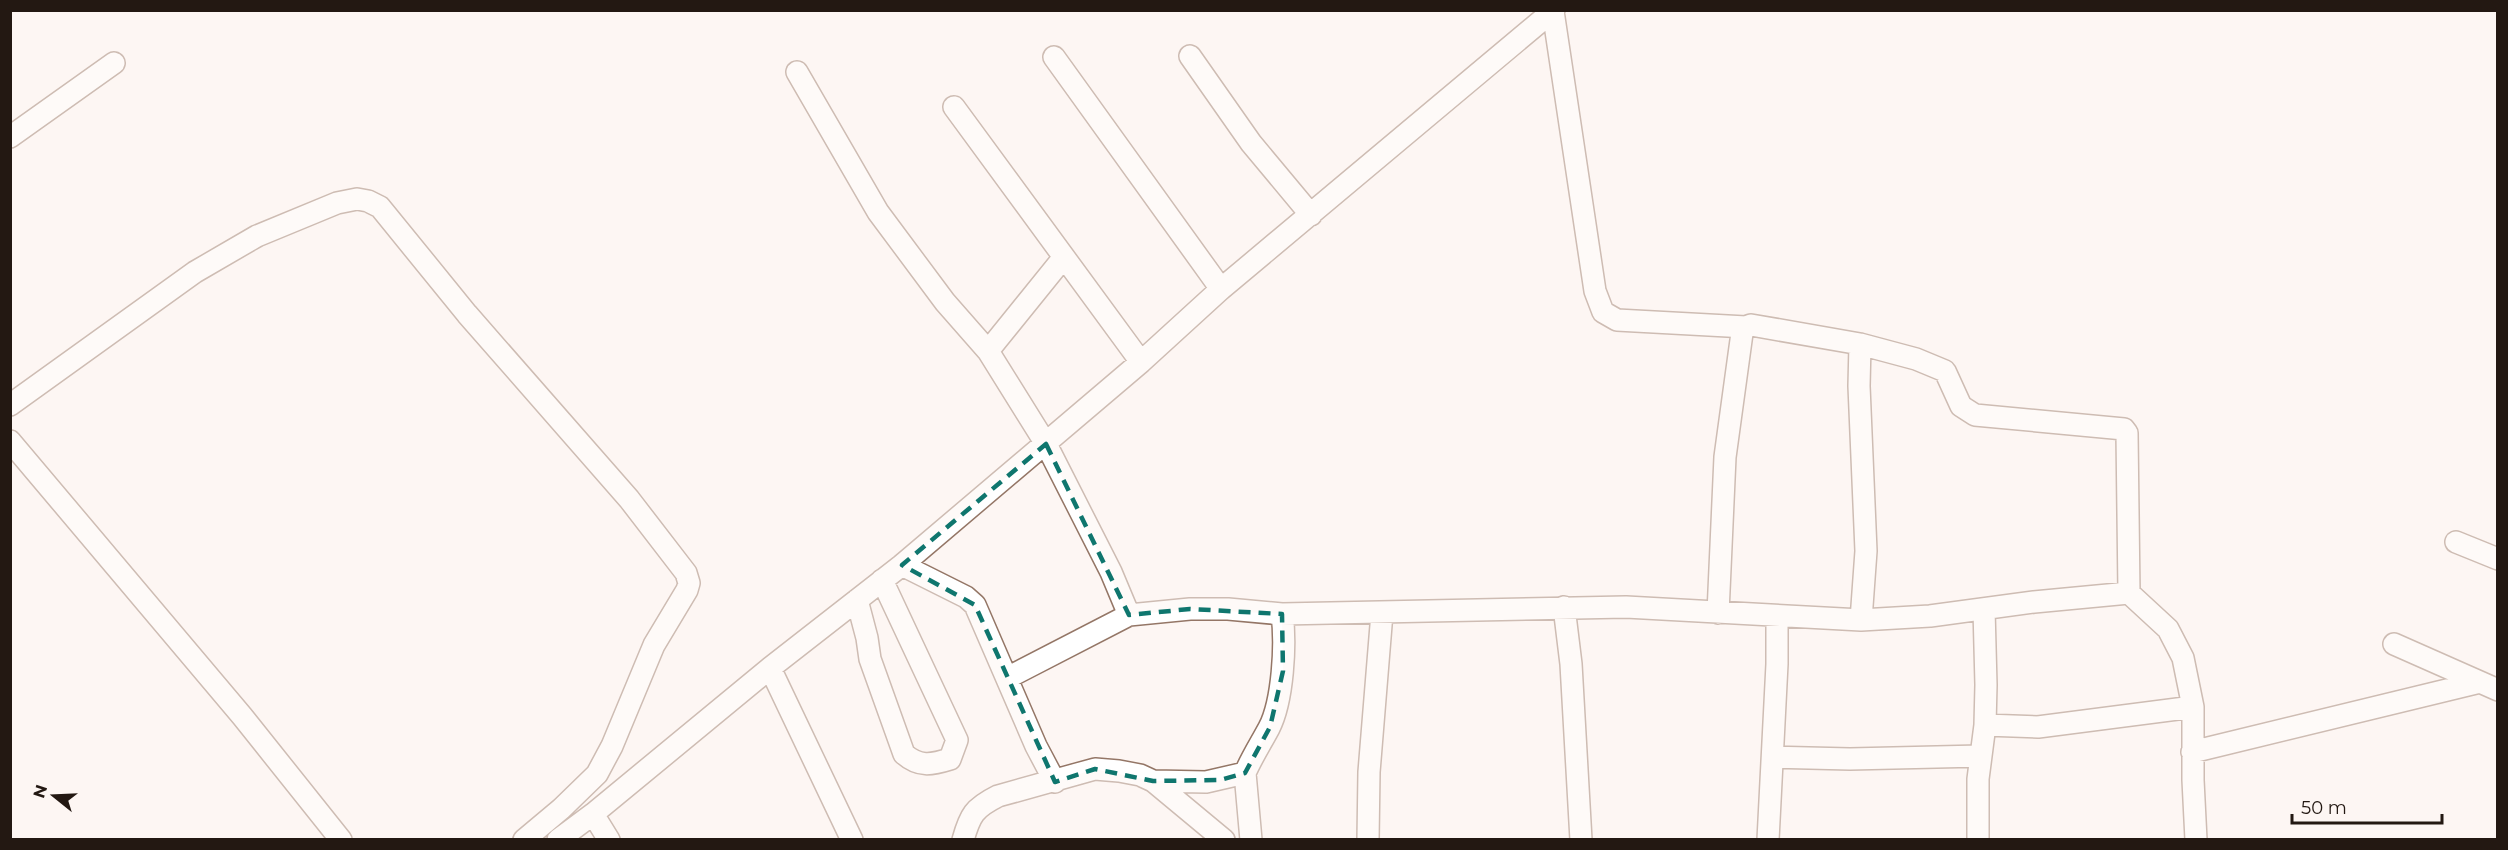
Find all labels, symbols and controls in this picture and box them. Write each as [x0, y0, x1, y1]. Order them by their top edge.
north arrow [24, 766, 84, 826]
text: N [29, 782, 51, 801]
scale bar [2292, 787, 2442, 825]
text: 50 m [2301, 797, 2347, 819]

